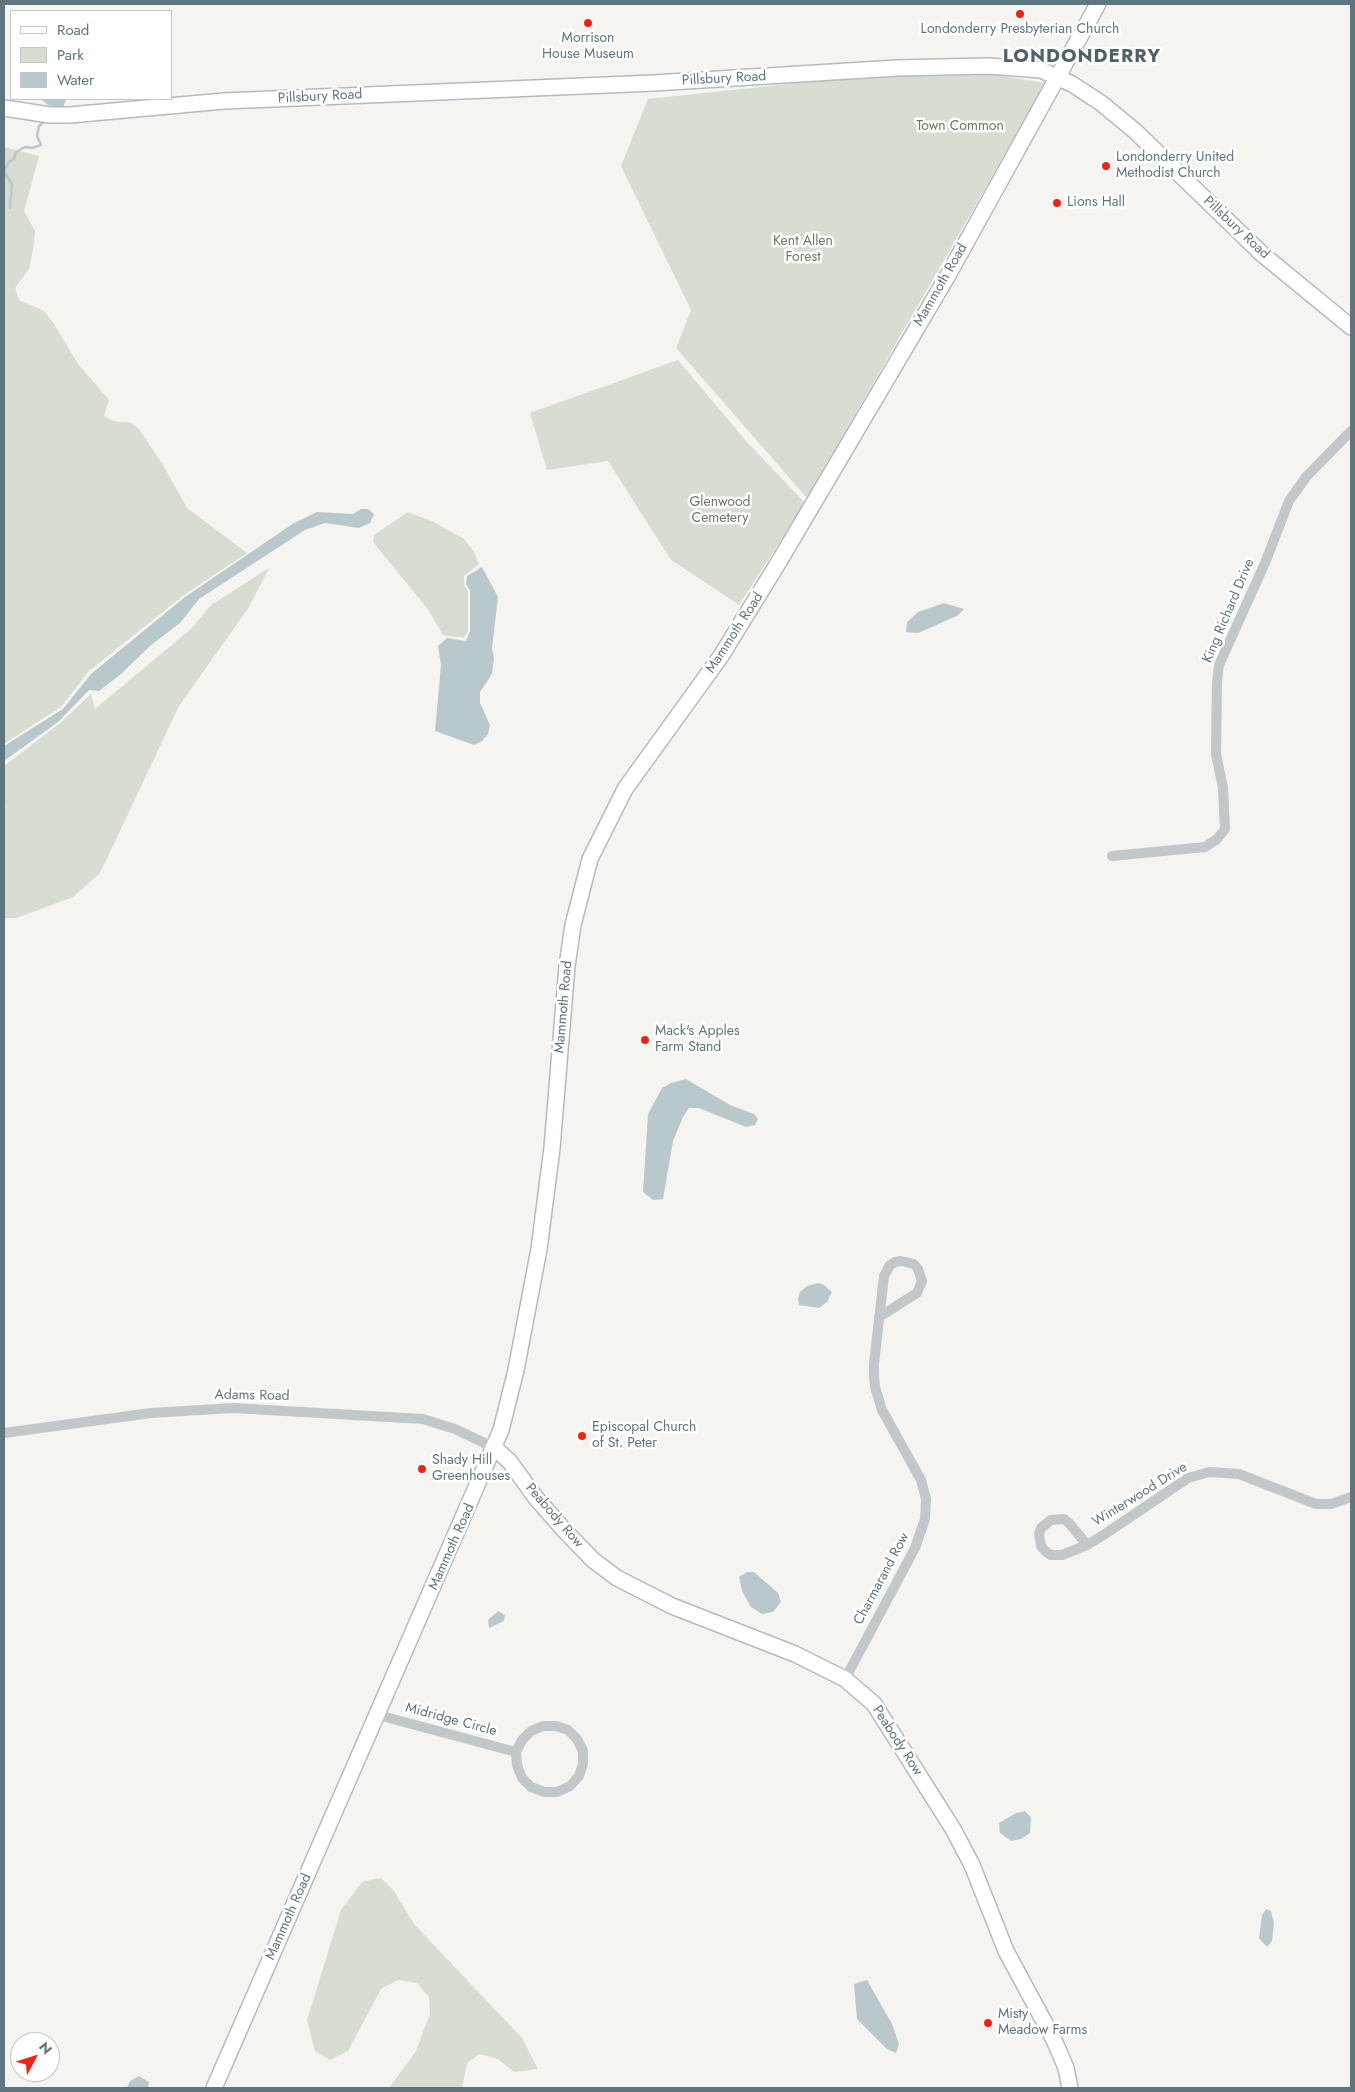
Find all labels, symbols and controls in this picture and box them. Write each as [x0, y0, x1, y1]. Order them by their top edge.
marker: Londonderry Presbyterian Church [1014, 8, 1026, 20]
legend [10, 10, 172, 100]
marker: Morrison House Museum [582, 17, 594, 29]
text: Road [57, 19, 89, 41]
place label: Londonderry Presbyterian Church [921, 22, 1119, 38]
place label: Morrison House Museum [542, 31, 634, 64]
text: Park [57, 44, 84, 66]
district label: LONDONDERRY [1001, 46, 1163, 68]
street label: Pillsbury Road [681, 68, 767, 90]
text: Water [57, 69, 94, 91]
street label: Pillsbury Road [277, 86, 363, 108]
park label: Town Common [916, 119, 1004, 135]
place label: Londonderry United Methodist Church [1116, 150, 1234, 182]
marker: Londonderry United Methodist Church [1100, 160, 1112, 172]
street label: Pillsbury Road [1199, 193, 1273, 263]
place label: Lions Hall [1067, 195, 1125, 211]
marker: Lions Hall [1051, 197, 1063, 209]
park label: Kent Allen Forest [773, 234, 833, 266]
street label: Mammoth Road [911, 241, 971, 329]
park label: Glenwood Cemetery [689, 495, 751, 528]
street label: King Richard Drive [1199, 556, 1259, 666]
street label: Mammoth Road [703, 590, 767, 676]
street label: Mammoth Road [552, 960, 576, 1054]
place label: Mack's Apples Farm Stand [655, 1024, 740, 1056]
marker: Mack's Apples Farm Stand [639, 1034, 651, 1046]
street label: Adams Road [214, 1387, 290, 1405]
place label: Episcopal Church of St. Peter [592, 1420, 696, 1452]
marker: Episcopal Church of St. Peter [576, 1430, 588, 1442]
place label: Shady Hill Greenhouses [432, 1453, 510, 1485]
street label: Winterwood Drive [1090, 1459, 1190, 1531]
marker: Shady Hill Greenhouses [416, 1463, 428, 1475]
street label: Peabody Row [521, 1480, 587, 1552]
street label: Mammoth Road [425, 1501, 479, 1593]
street label: Charmarand Row [851, 1530, 913, 1628]
street label: Midridge Circle [404, 1700, 498, 1740]
street label: Peabody Row [868, 1703, 926, 1779]
street label: Mammoth Road [262, 1871, 316, 1963]
place label: Misty Meadow Farms [998, 2007, 1087, 2040]
marker: Misty Meadow Farms [982, 2017, 994, 2029]
north arrow [10, 2032, 60, 2082]
text: N [34, 2037, 57, 2059]

